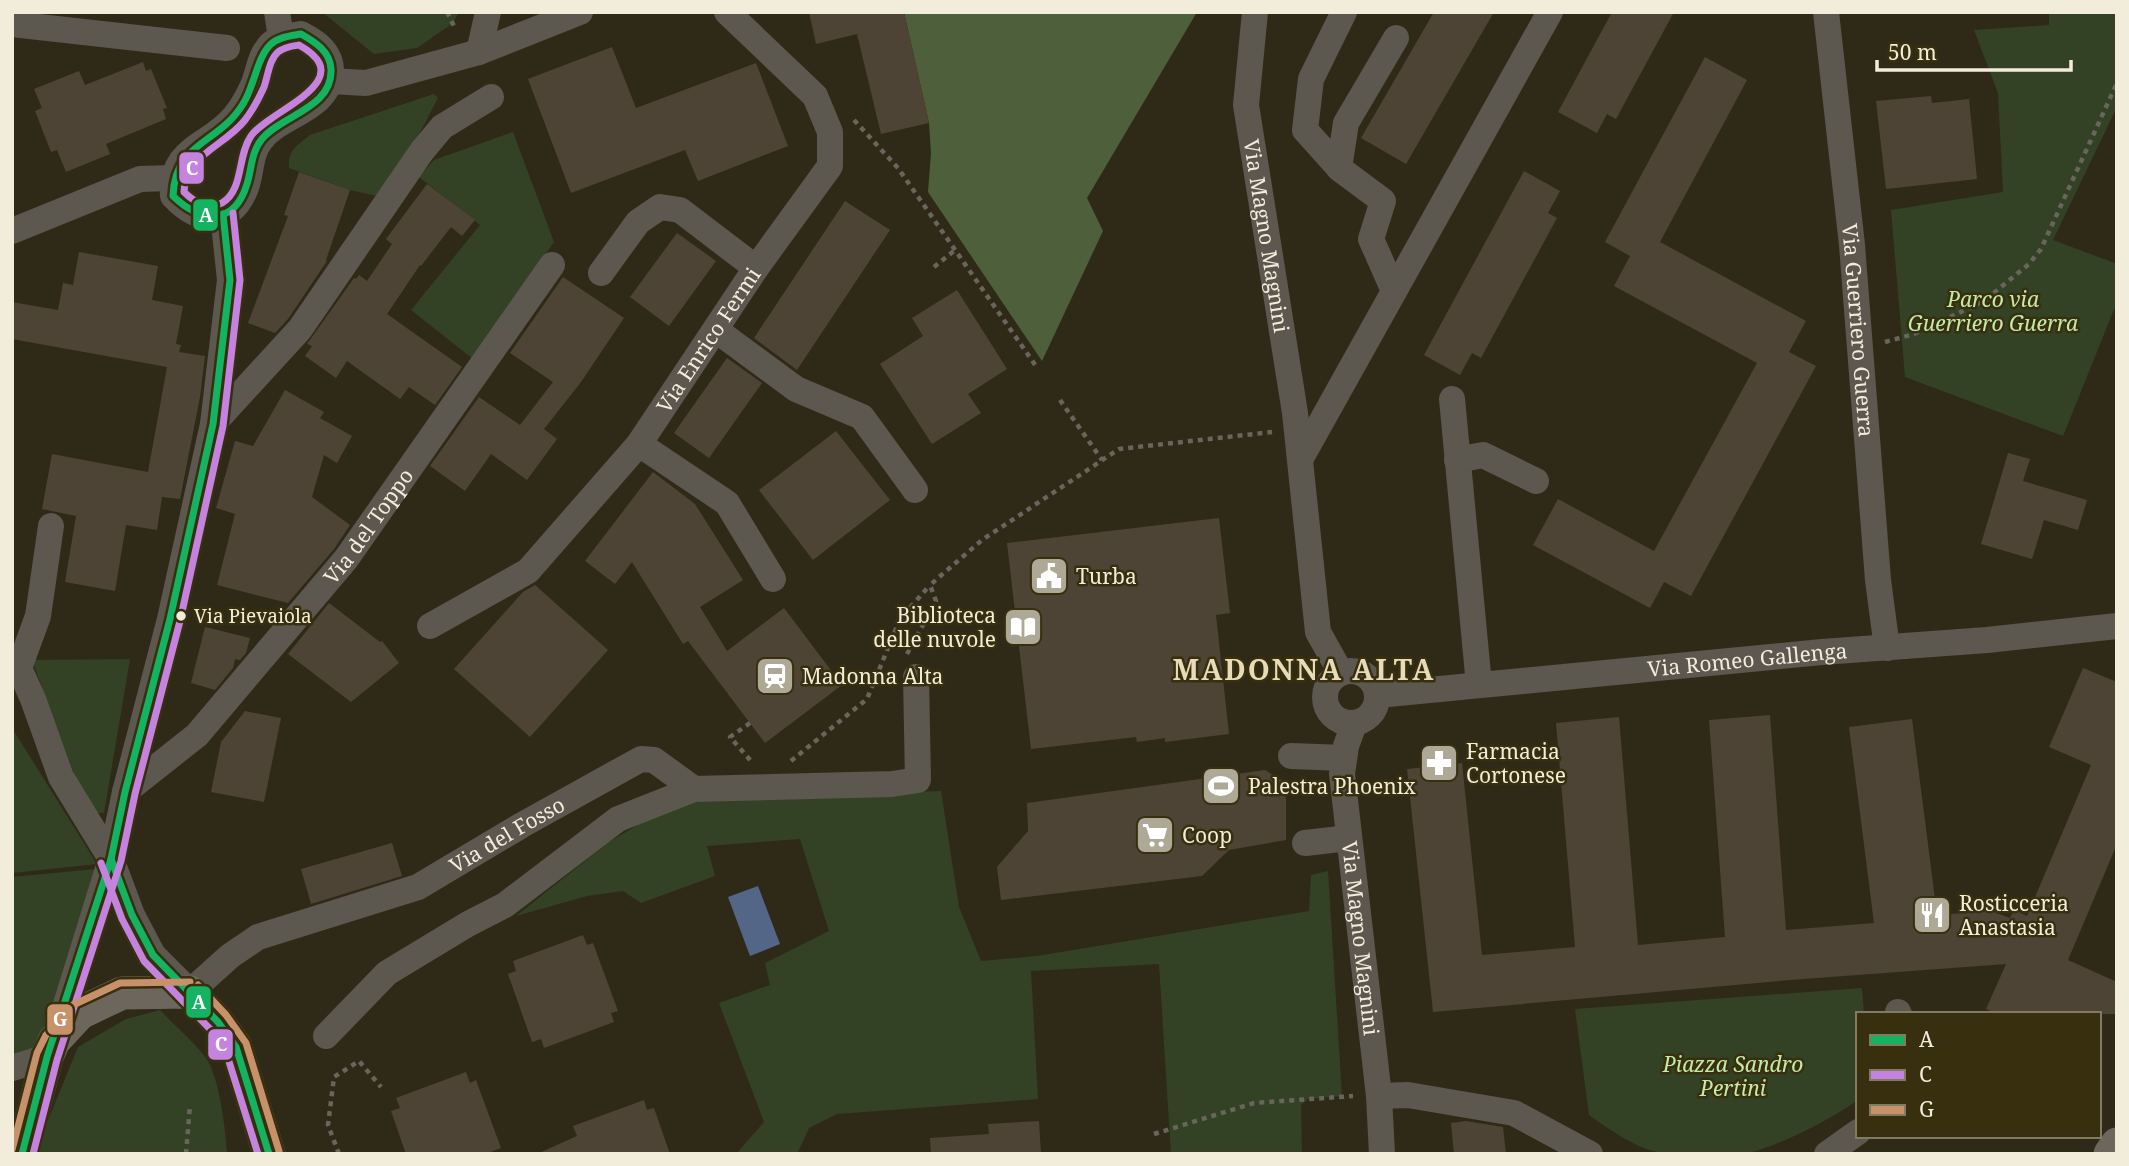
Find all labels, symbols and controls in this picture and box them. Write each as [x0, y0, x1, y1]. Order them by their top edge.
scale bar [1877, 28, 2071, 72]
text: 50 m [1888, 38, 1937, 66]
street label: Via Magno Magnini [1238, 137, 1296, 335]
line badge: C [178, 151, 205, 185]
text: C [186, 155, 198, 181]
line badge: A [192, 198, 219, 232]
text: A [199, 202, 214, 228]
street label: Via Guerriero Guerra [1836, 222, 1881, 438]
street label: Via Enrico Fermi [650, 262, 767, 418]
park label: Parco via Guerriero Guerra [1908, 285, 2079, 337]
street label: Via del Toppo [317, 463, 419, 590]
public building icon: Turba [1028, 555, 1070, 597]
place label: Turba [1076, 562, 1137, 590]
place label: Biblioteca delle nuvole [873, 601, 996, 653]
place label: Via Pievaiola [194, 603, 312, 629]
library icon: Biblioteca delle nuvole [1002, 606, 1044, 648]
marker: Via Pievaiola [174, 609, 188, 623]
street label: Via Romeo Gallenga [1646, 636, 1848, 683]
district label: MADONNA ALTA [1173, 650, 1435, 688]
station icon: Madonna Alta [754, 655, 796, 697]
place label: Madonna Alta [802, 662, 943, 690]
place label: Farmacia Cortonese [1466, 737, 1566, 789]
pharmacy icon: Farmacia Cortonese [1418, 742, 1460, 784]
sports icon: Palestra Phoenix [1200, 765, 1242, 807]
place label: Palestra Phoenix [1248, 772, 1417, 800]
street label: Via del Fosso [444, 790, 570, 879]
supermarket icon: Coop [1134, 814, 1176, 856]
place label: Coop [1182, 821, 1232, 849]
street label: Via Magno Magnini [1336, 839, 1386, 1037]
place label: Rosticceria Anastasia [1959, 889, 2069, 941]
restaurant icon: Rosticceria Anastasia [1911, 894, 1953, 936]
line badge: A [185, 985, 212, 1019]
text: A [192, 989, 207, 1015]
line badge: G [46, 1003, 74, 1036]
text: G [53, 1006, 67, 1032]
legend [1856, 1012, 2101, 1138]
text: A [1919, 1025, 1934, 1053]
line badge: C [207, 1028, 234, 1061]
text: C [215, 1031, 227, 1057]
park label: Piazza Sandro Pertini [1662, 1050, 1803, 1102]
text: C [1919, 1060, 1932, 1088]
text: G [1919, 1095, 1934, 1123]

